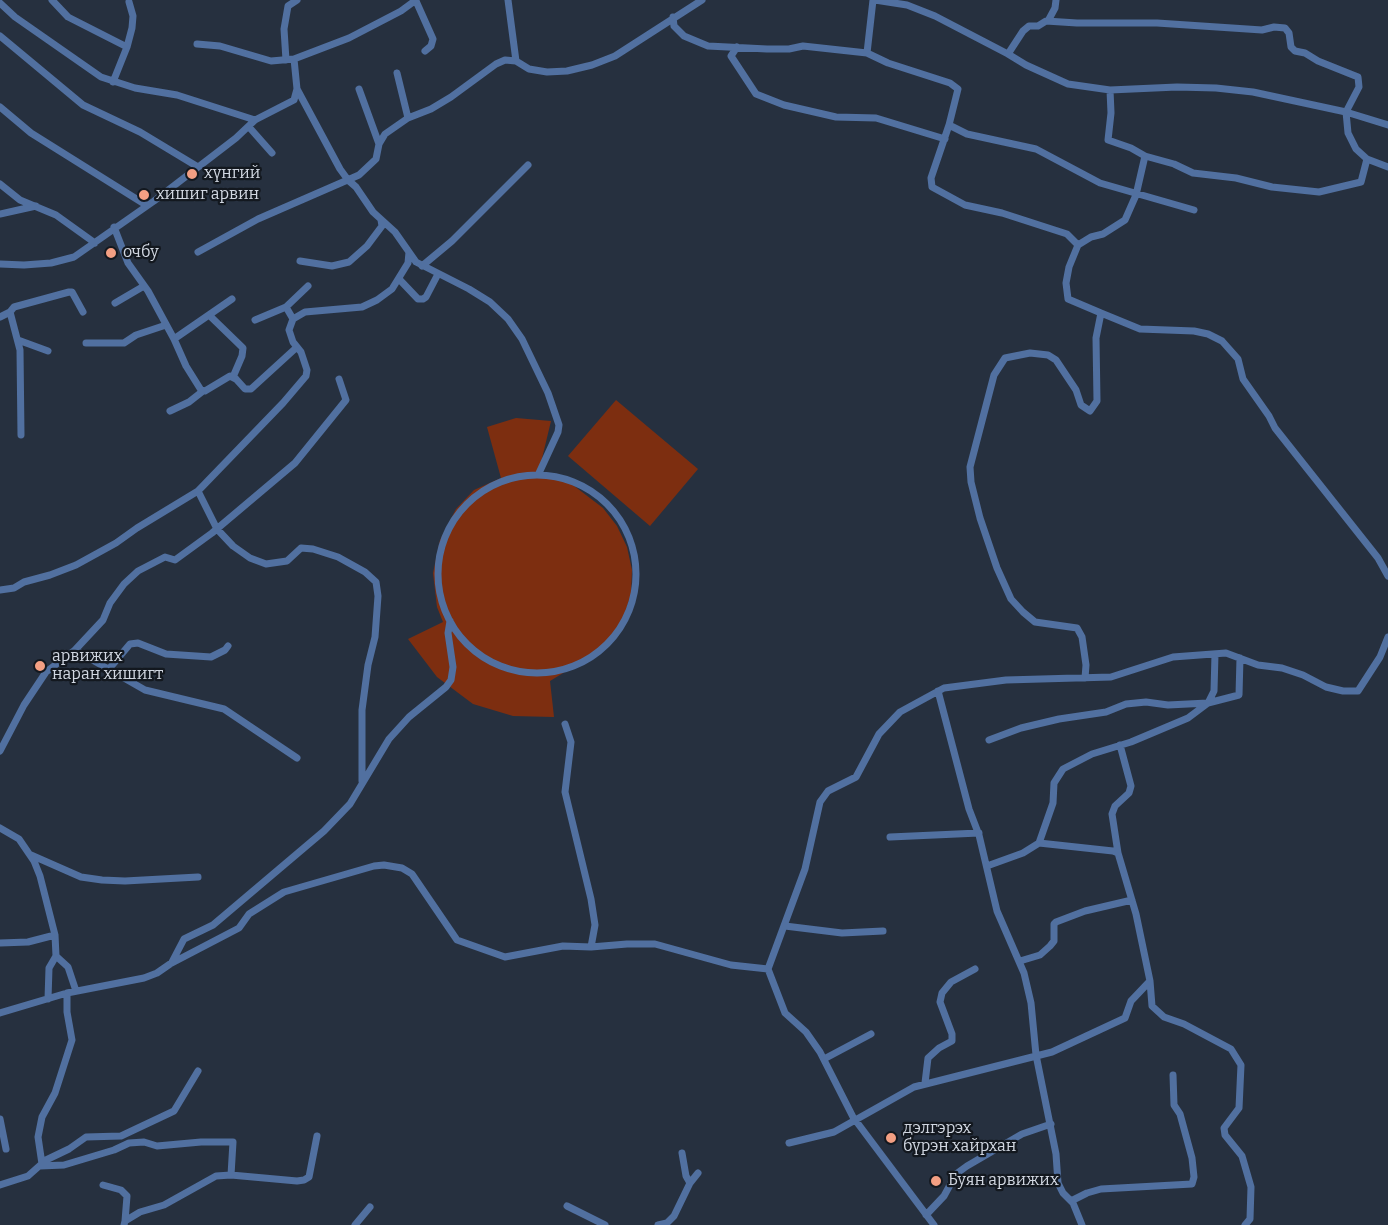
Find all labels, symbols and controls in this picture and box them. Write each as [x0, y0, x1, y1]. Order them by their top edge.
place label: хүнгий [204, 164, 260, 184]
marker: хүнгий [185, 167, 199, 181]
place label: хишиг арвин [156, 185, 259, 205]
marker: хишиг арвин [137, 188, 151, 202]
place label: очбу [123, 243, 159, 263]
marker: очбу [104, 246, 118, 260]
place label: арвижих наран хишигт [52, 647, 163, 685]
marker: арвижих наран хишигт [33, 659, 47, 673]
place label: дэлгэрэх бүрэн хайрхан [903, 1119, 1016, 1157]
marker: дэлгэрэх бүрэн хайрхан [884, 1131, 898, 1145]
place label: Буян арвижих [948, 1171, 1059, 1191]
marker: Буян арвижих [929, 1174, 943, 1188]

